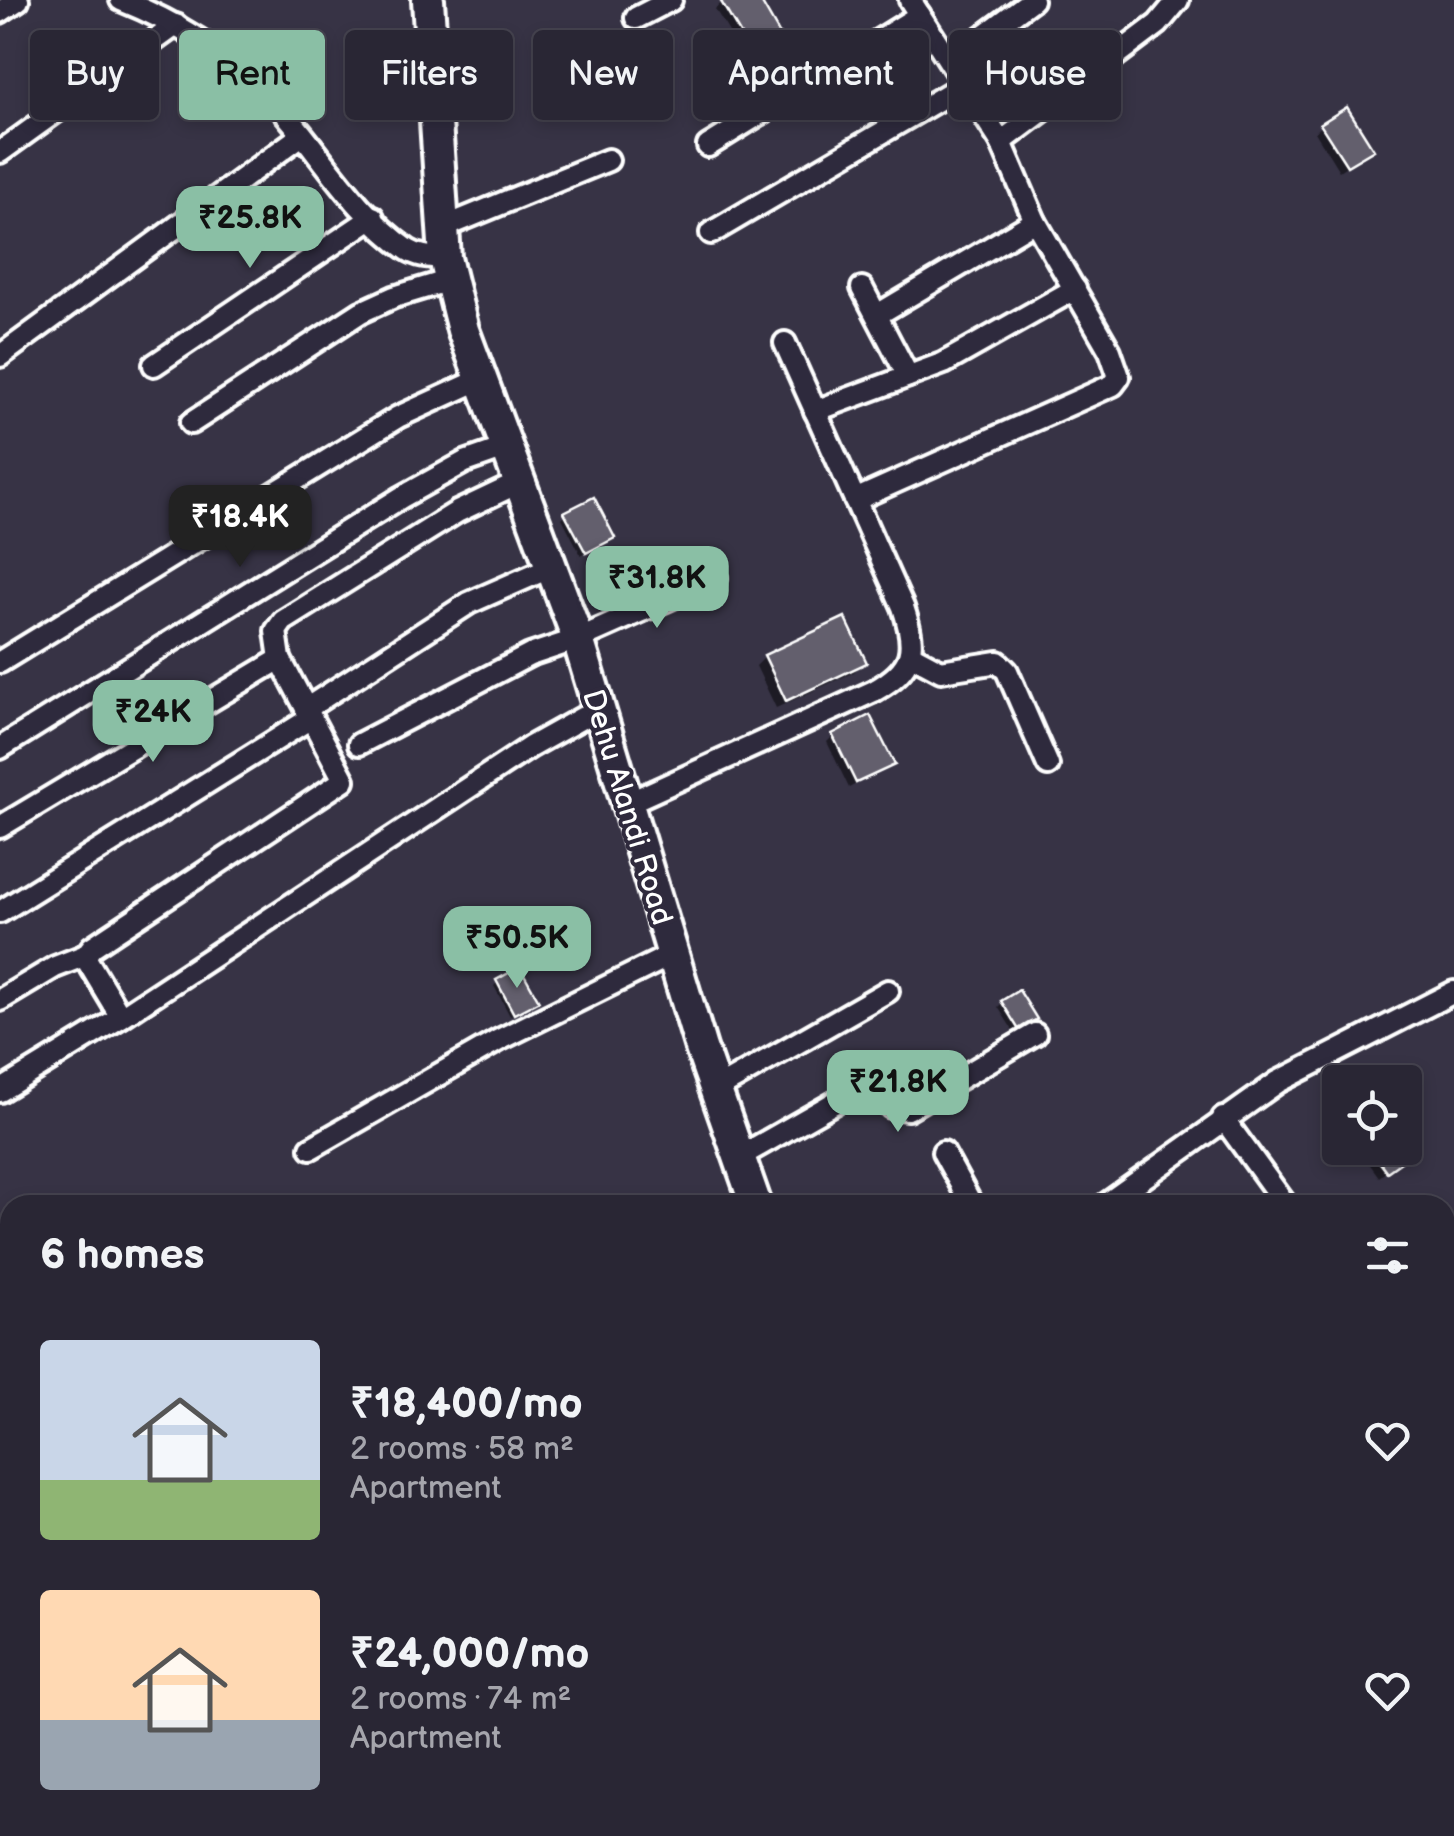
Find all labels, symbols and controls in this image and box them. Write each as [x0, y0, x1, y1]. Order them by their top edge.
chip: Buy [30, 30, 159, 120]
chip: Rent [179, 30, 325, 120]
chip: Filters [345, 30, 513, 120]
chip: New [533, 30, 673, 120]
chip: Apartment [693, 30, 929, 120]
chip: House [949, 30, 1121, 120]
pin: ₹25.8K [169, 186, 331, 271]
text: ₹25.8K [198, 199, 302, 238]
pin: ₹18.4K [159, 485, 321, 570]
text: ₹18.4K [191, 498, 289, 537]
pin: ₹31.8K [576, 546, 738, 631]
text: ₹31.8K [608, 559, 706, 598]
pin: ₹24K [94, 680, 212, 765]
street label: Dehu Alandi Road [574, 685, 680, 929]
text: ₹24K [115, 693, 191, 732]
pin: ₹50.5K [436, 906, 598, 991]
text: ₹50.5K [465, 919, 569, 958]
pin: ₹21.8K [817, 1050, 979, 1135]
text: ₹21.8K [849, 1063, 947, 1102]
map controls [1322, 1065, 1422, 1165]
button: locate [1322, 1065, 1422, 1165]
icon: filters [1360, 1228, 1415, 1283]
text: 6 homes [40, 1230, 204, 1281]
text: ₹18,400/mo [350, 1379, 583, 1430]
icon: home [120, 1380, 240, 1500]
icon: heart [1360, 1413, 1415, 1468]
text: 2 rooms · 58 m² [350, 1430, 574, 1469]
text: Apartment [350, 1469, 501, 1508]
text: ₹24,000/mo [350, 1629, 590, 1680]
icon: home [120, 1630, 240, 1750]
icon: heart [1360, 1663, 1415, 1718]
text: 2 rooms · 74 m² [350, 1680, 571, 1719]
text: Apartment [350, 1719, 501, 1758]

